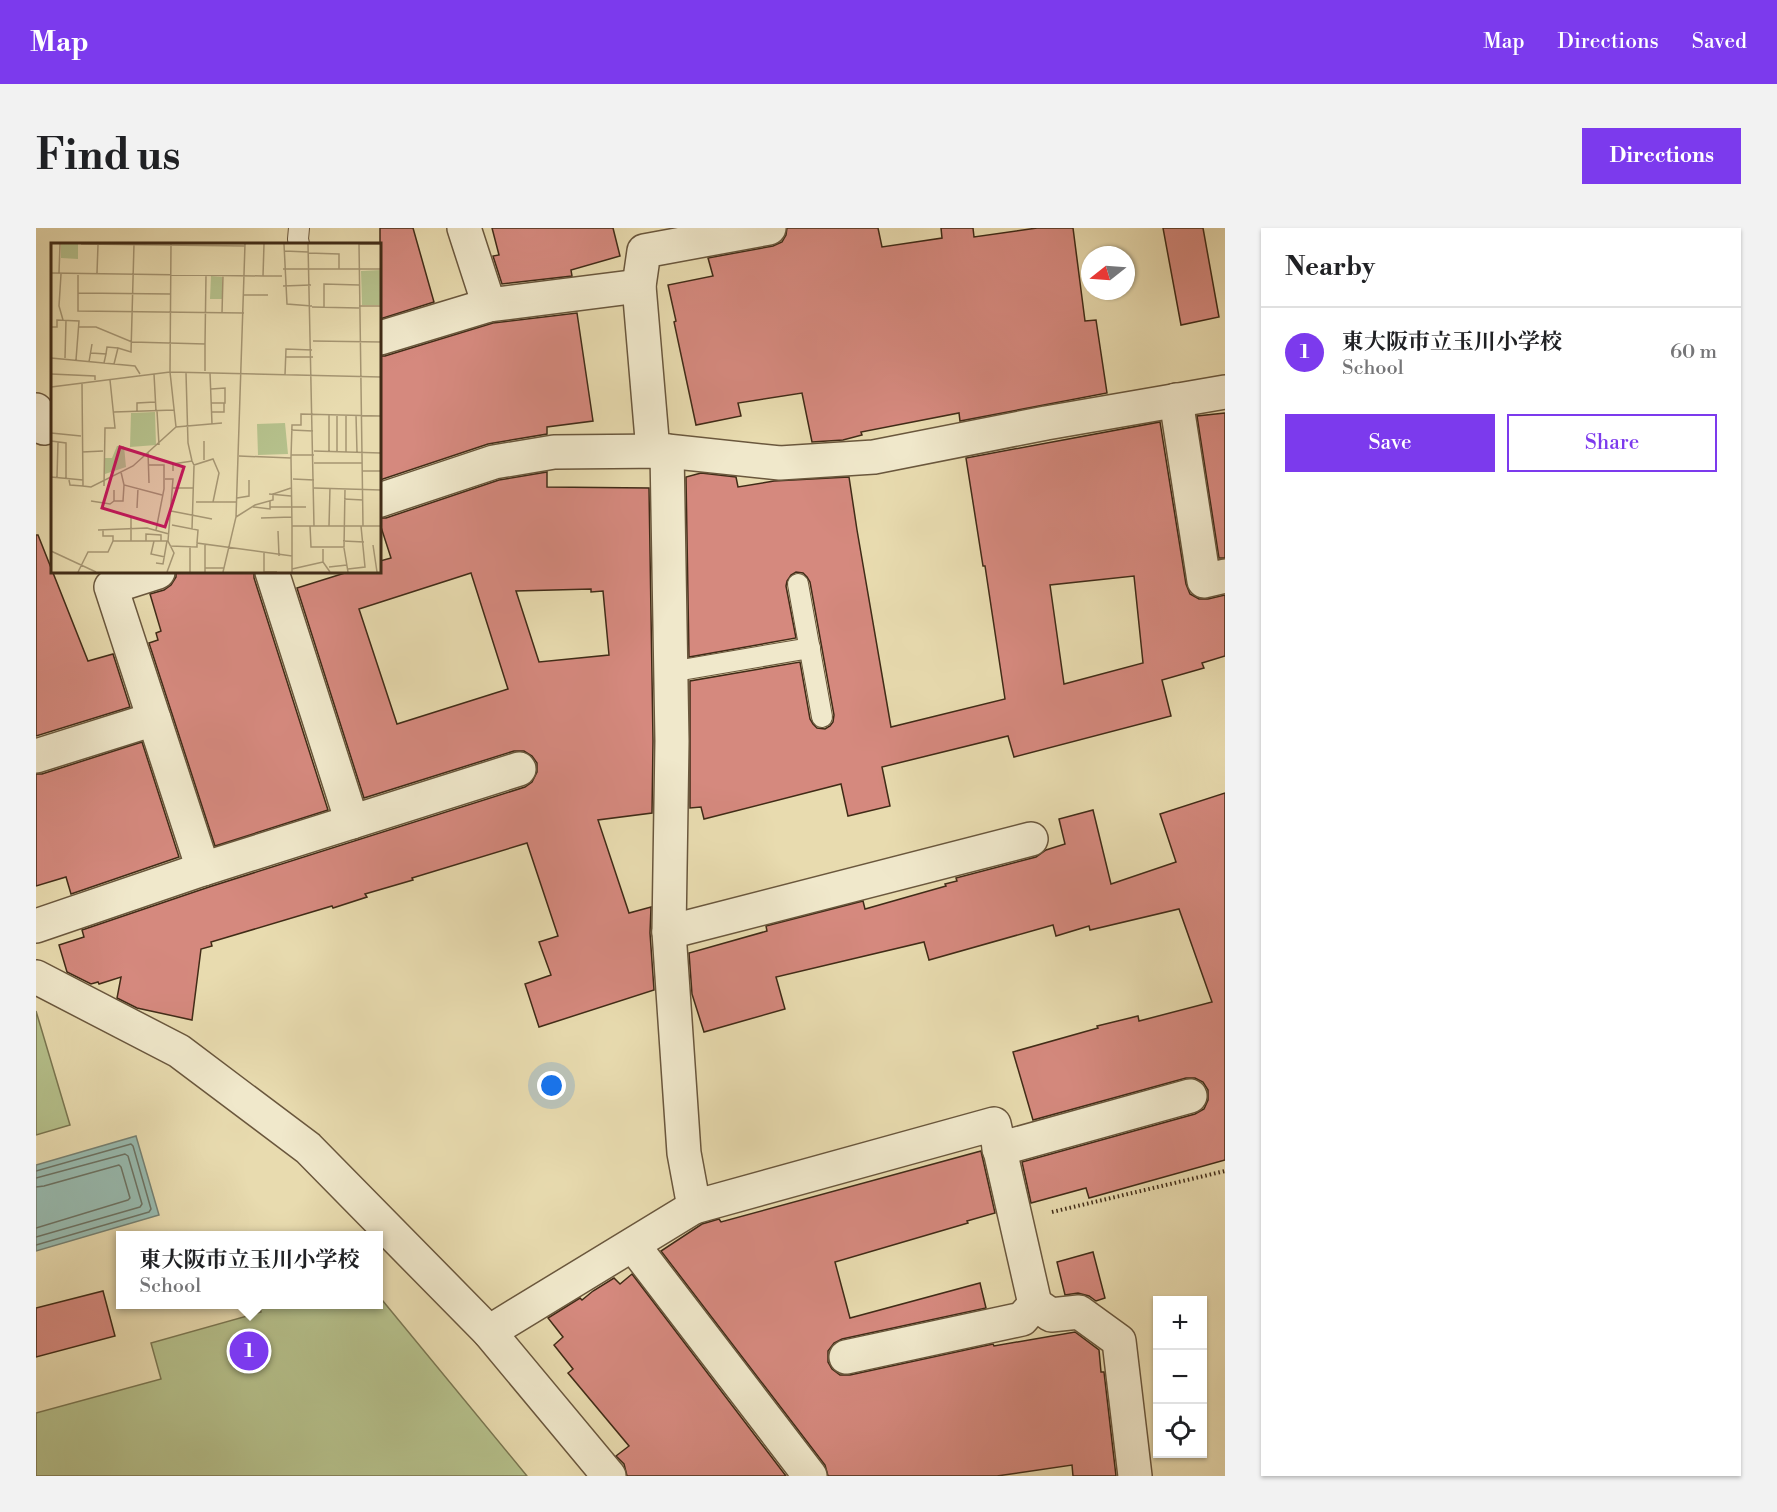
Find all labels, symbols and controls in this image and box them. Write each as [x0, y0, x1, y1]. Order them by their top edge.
text: Map [30, 25, 89, 60]
text: Map [1483, 29, 1525, 55]
text: Directions [1558, 29, 1659, 55]
text: Saved [1692, 29, 1747, 55]
button: Directions [1582, 128, 1741, 184]
text: Find us [36, 130, 180, 183]
inset map [51, 243, 381, 573]
north arrow [1081, 246, 1135, 300]
text: Nearby [1285, 251, 1375, 283]
text: 東大阪市立玉川小学校 [1342, 329, 1562, 356]
text: 1 [1300, 340, 1309, 365]
text: 60 m [1670, 340, 1717, 365]
text: School [1342, 356, 1404, 381]
button: Save [1285, 414, 1495, 472]
button: Share [1507, 414, 1717, 472]
your location [537, 1071, 566, 1100]
popup [116, 1231, 383, 1309]
text: 東大阪市立玉川小学校 [139, 1247, 360, 1274]
text: School [139, 1274, 201, 1299]
map controls [1153, 1296, 1207, 1458]
button: + [1153, 1296, 1207, 1350]
pin: 1 [230, 1328, 268, 1374]
button: − [1153, 1350, 1207, 1404]
button: locate [1153, 1404, 1207, 1458]

